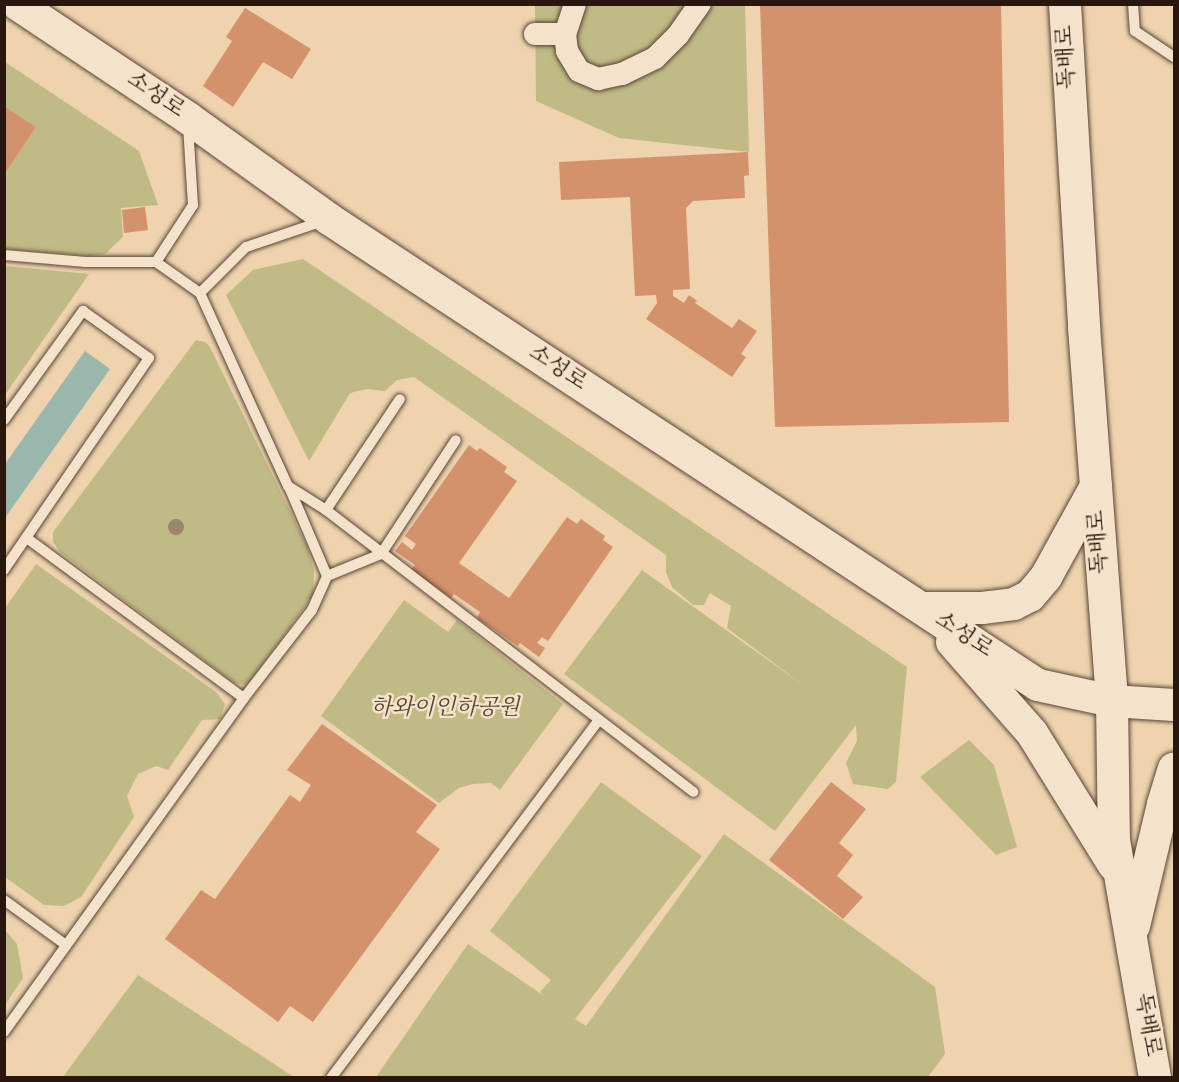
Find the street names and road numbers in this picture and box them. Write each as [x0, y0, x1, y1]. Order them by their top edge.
street label: 독배로 [1053, 24, 1083, 90]
street label: 소성로 [121, 67, 189, 125]
street label: 소성로 [523, 341, 591, 397]
street label: 독배로 [1085, 509, 1115, 575]
street label: 소성로 [929, 608, 997, 664]
street label: 독배로 [1127, 991, 1165, 1059]

